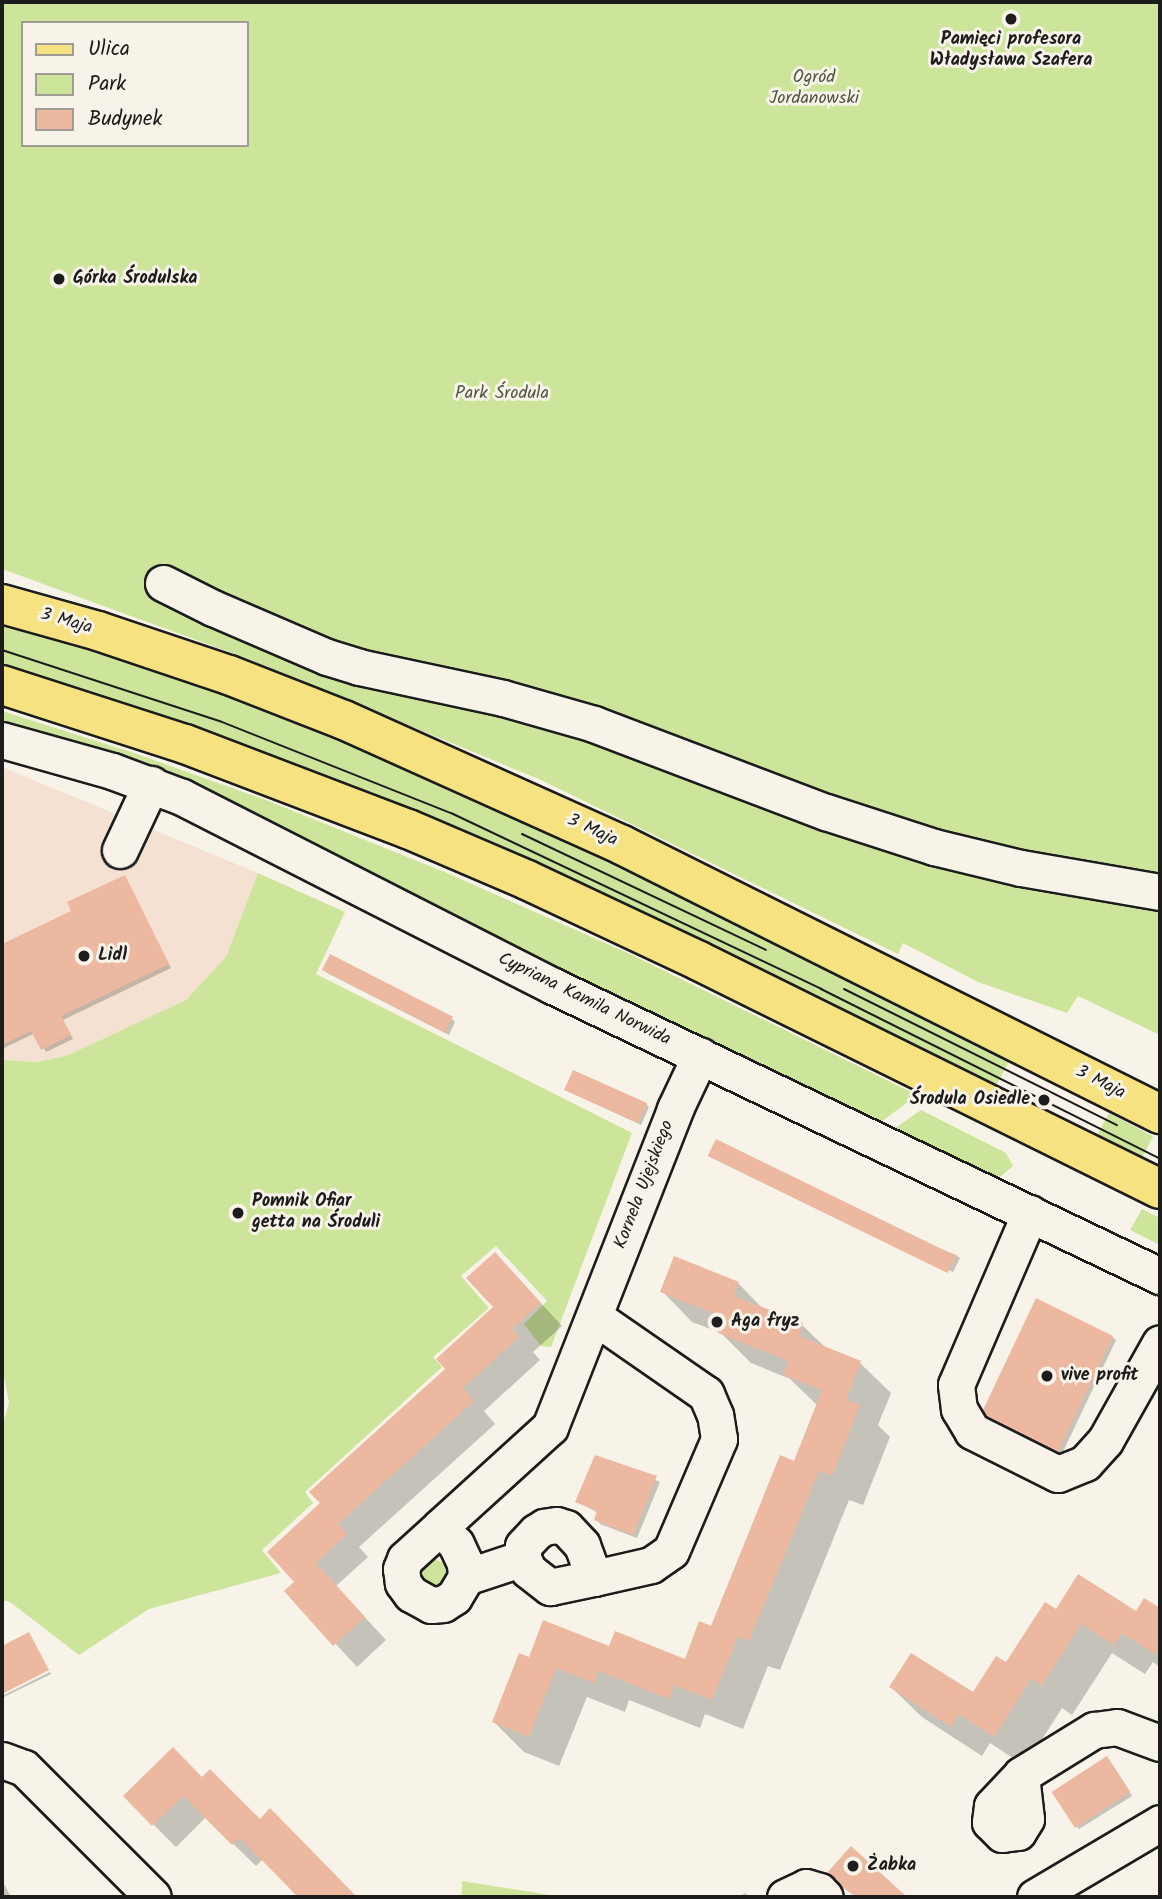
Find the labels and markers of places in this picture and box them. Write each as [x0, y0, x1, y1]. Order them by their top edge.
marker: Pamięci profesora Władysława Szafera [1003, 11, 1019, 27]
place label: Pamięci profesora Władysława Szafera [930, 30, 1092, 72]
place label: Górka Środulska [73, 268, 198, 290]
marker: Górka Środulska [51, 271, 67, 287]
place label: Lidl [98, 945, 127, 967]
marker: Lidl [76, 948, 92, 964]
place label: Środula Osiedle [910, 1089, 1030, 1111]
marker: Środula Osiedle [1036, 1092, 1052, 1108]
place label: Pomnik Ofiar getta na Środuli [252, 1192, 380, 1234]
marker: Pomnik Ofiar getta na Środuli [230, 1205, 246, 1221]
place label: Aga fryz [731, 1311, 799, 1333]
marker: Aga fryz [709, 1314, 725, 1330]
place label: vive profit [1061, 1365, 1138, 1387]
marker: vive profit [1039, 1368, 1055, 1384]
place label: Żabka [867, 1855, 916, 1877]
marker: Żabka [845, 1858, 861, 1874]

